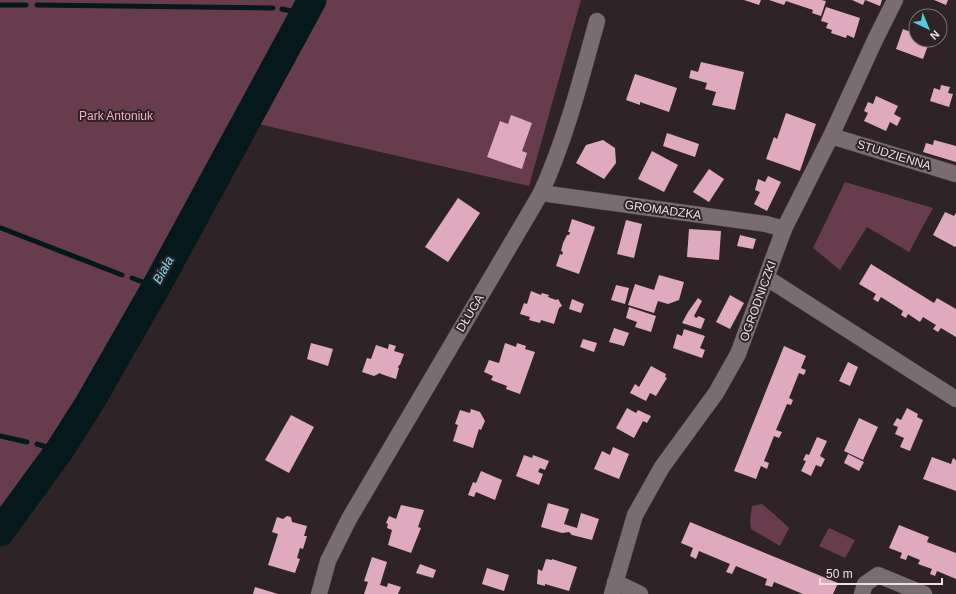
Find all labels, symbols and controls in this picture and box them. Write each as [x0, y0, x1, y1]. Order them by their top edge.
north arrow [908, 8, 948, 48]
text: N [928, 28, 942, 42]
park label: Park Antoniuk [79, 109, 154, 123]
street label: STUDZIENNA [855, 137, 933, 173]
street label: GROMADZKA [624, 198, 702, 222]
water label: Biała [149, 254, 177, 286]
street label: OGRODNICZKI [737, 259, 779, 343]
street label: DŁUGA [453, 292, 487, 334]
scale bar [820, 560, 942, 586]
text: 50 m [826, 567, 853, 581]

